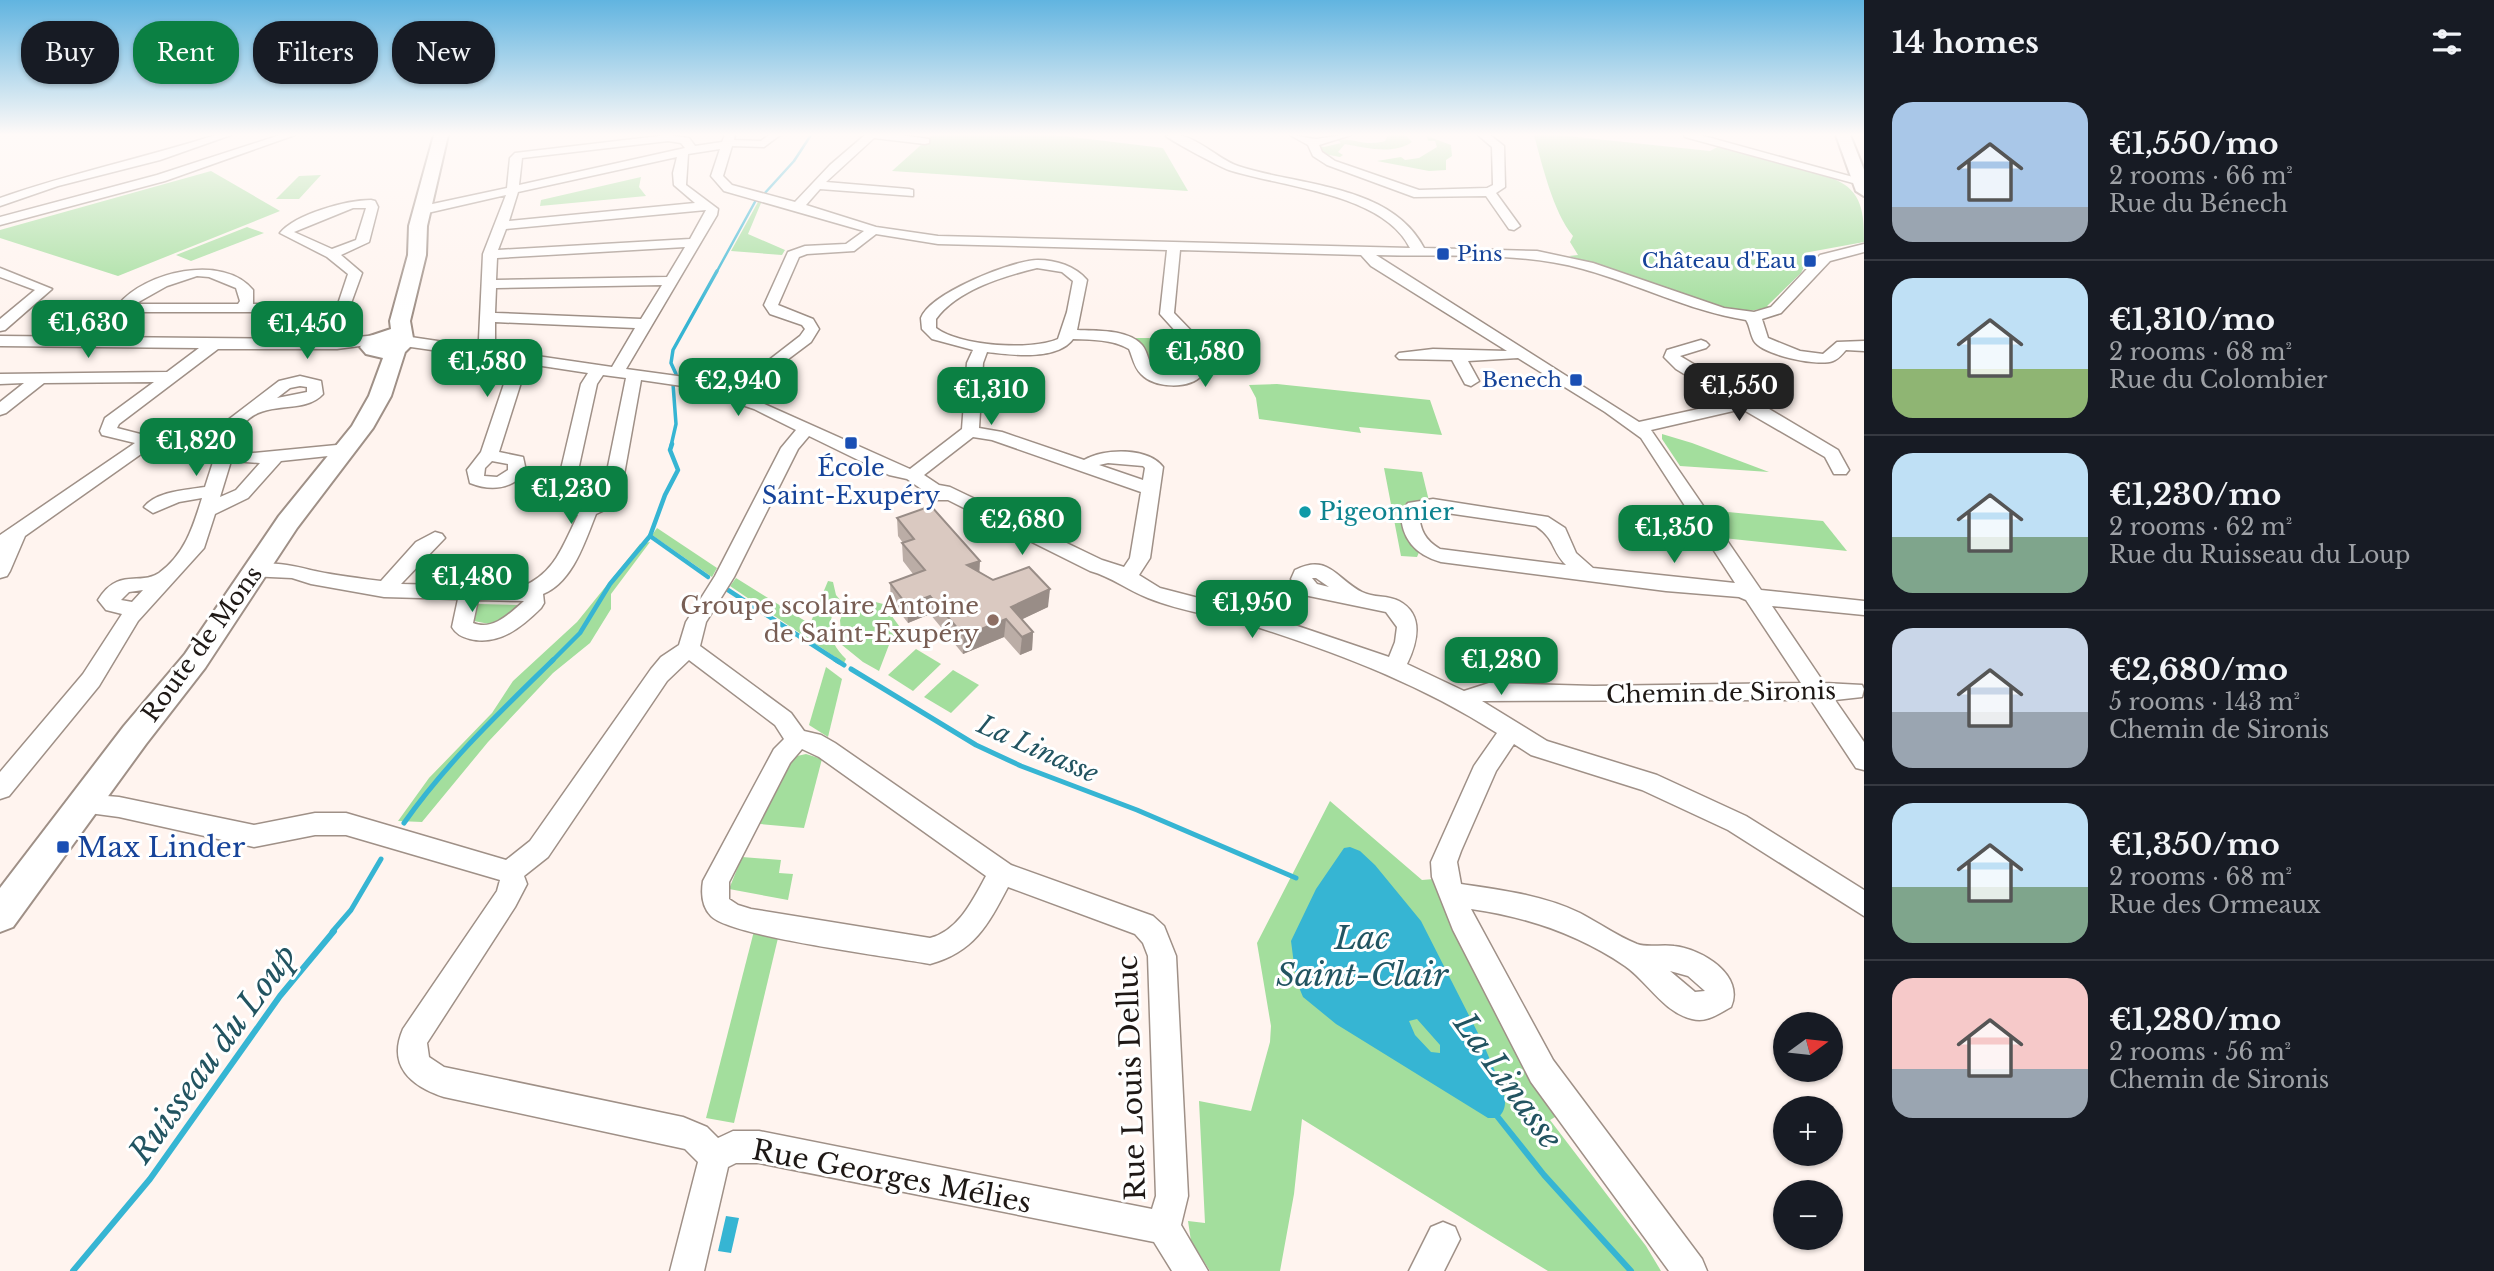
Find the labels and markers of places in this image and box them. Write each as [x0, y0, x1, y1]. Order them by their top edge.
place label: Pins [1457, 241, 1503, 267]
marker: Pins [1435, 246, 1451, 262]
place label: Château d'Eau [1642, 248, 1796, 274]
marker: Château d'Eau [1802, 253, 1818, 269]
pin: €1,630 [31, 300, 145, 360]
pin: €1,450 [250, 302, 364, 361]
pin: €1,580 [1148, 330, 1262, 389]
pin: €1,580 [430, 340, 544, 399]
pin: €2,940 [681, 358, 795, 418]
pin: €1,550 [1682, 364, 1796, 423]
place label: Benech [1482, 367, 1562, 393]
pin: €1,310 [934, 368, 1048, 427]
marker: Benech [1568, 372, 1584, 388]
pin: €1,820 [139, 419, 253, 478]
marker: École Saint-Exupéry [843, 435, 859, 451]
place label: École Saint-Exupéry [762, 453, 941, 510]
pin: €1,230 [514, 466, 628, 526]
place label: Pigeonnier [1319, 497, 1454, 526]
pin: €2,680 [965, 498, 1079, 557]
marker: Pigeonnier [1297, 504, 1313, 520]
pin: €1,350 [1617, 505, 1731, 565]
pin: €1,480 [415, 554, 529, 614]
pin: €1,950 [1195, 580, 1309, 640]
place label: Groupe scolaire Antoine de Saint-Exupéry [680, 591, 980, 648]
marker: Groupe scolaire Antoine de Saint-Exupéry [985, 612, 1001, 628]
pin: €1,280 [1444, 638, 1558, 697]
place label: Max Linder [77, 830, 246, 865]
marker: Max Linder [55, 839, 71, 855]

